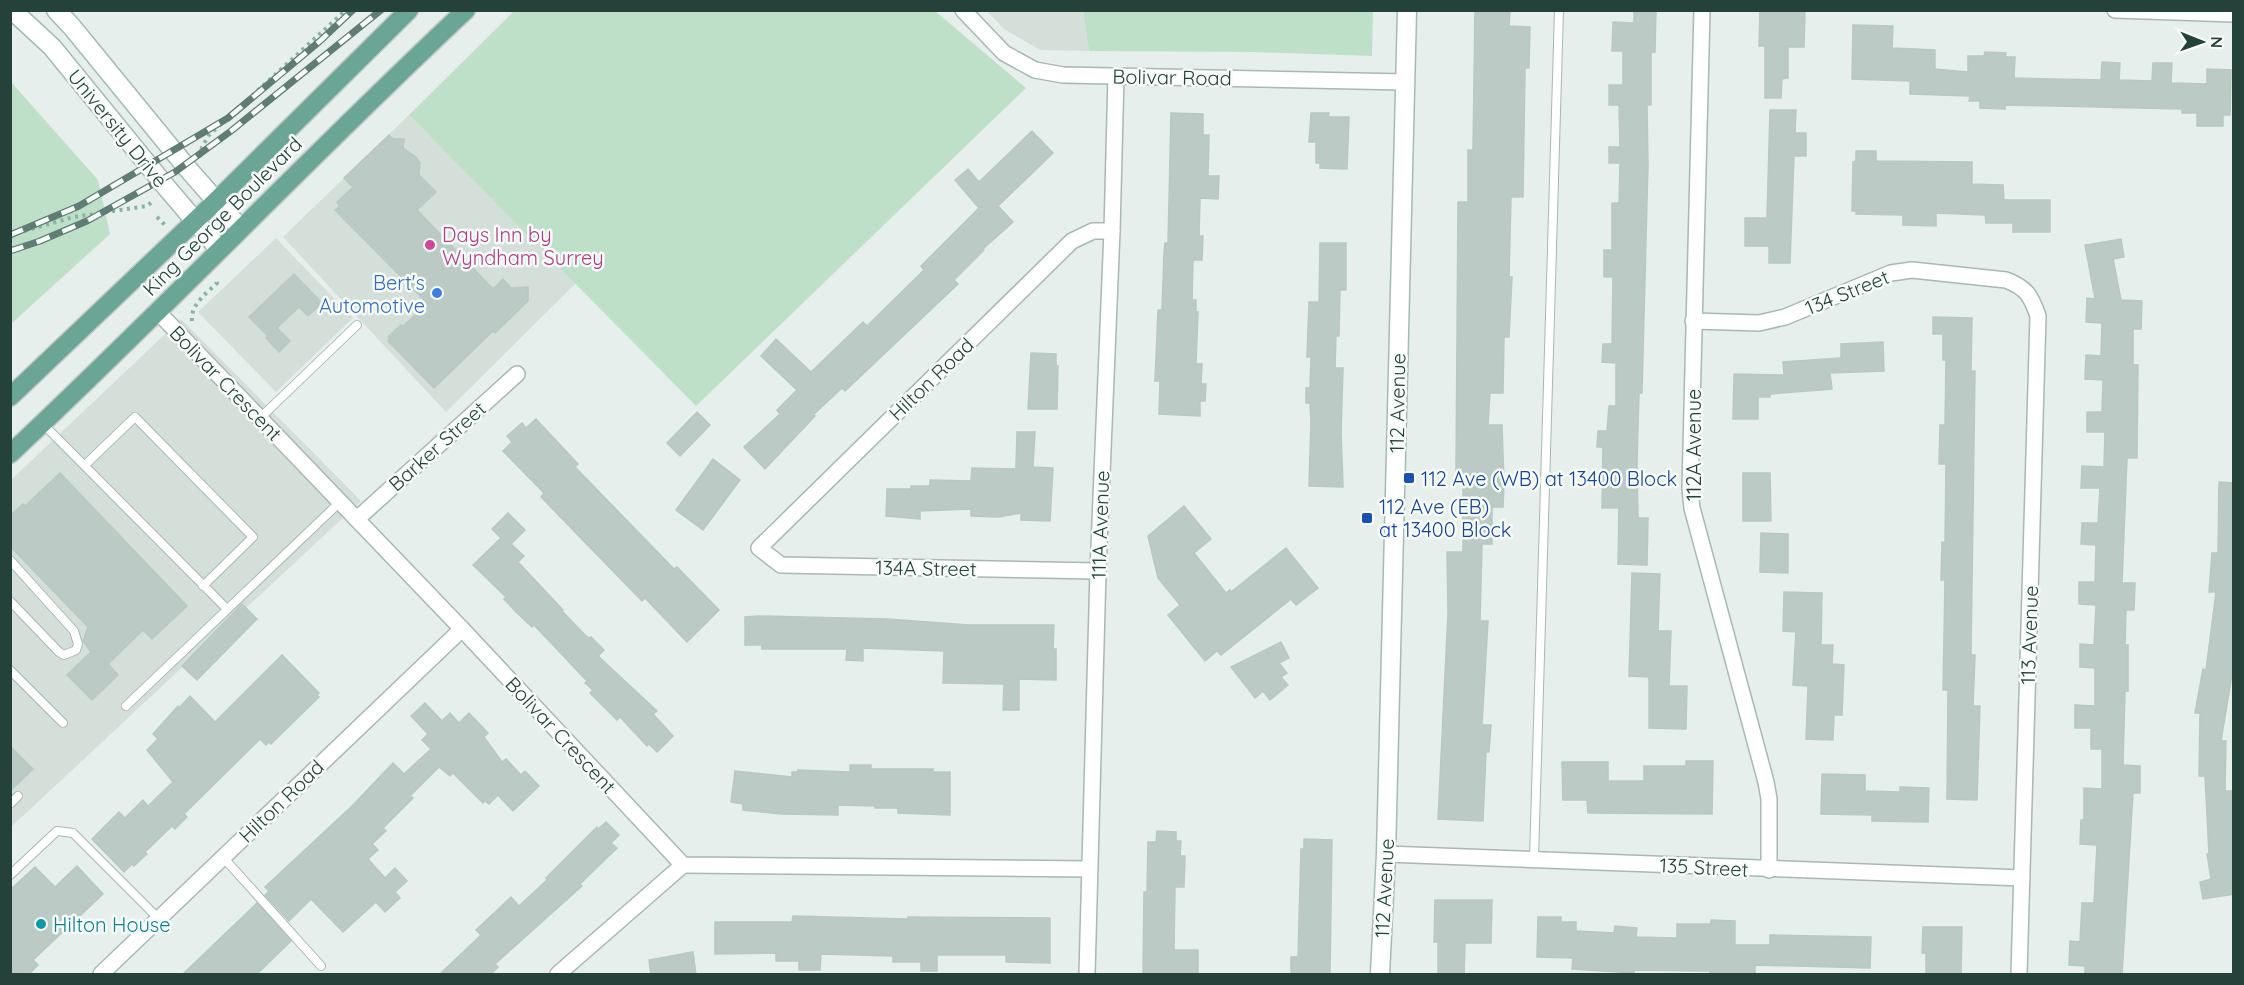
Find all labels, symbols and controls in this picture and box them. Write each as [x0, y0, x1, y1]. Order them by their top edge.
north arrow [2172, 12, 2232, 72]
text: N [2207, 36, 2227, 48]
street label: Bolivar Road [1112, 63, 1232, 91]
street label: University Drive [63, 64, 173, 192]
street label: King George Boulevard [137, 131, 307, 301]
place label: Days Inn by Wyndham Surrey [442, 222, 604, 270]
marker: Days Inn by Wyndham Surrey [423, 238, 437, 252]
street label: 134 Street [1801, 264, 1893, 320]
place label: Bert's Automotive [319, 270, 425, 318]
marker: Bert's Automotive [430, 286, 444, 300]
street label: Bolivar Crescent [165, 320, 288, 446]
street label: Hilton Road [883, 332, 979, 426]
street label: 112 Avenue [1384, 353, 1410, 453]
street label: 112A Avenue [1681, 389, 1706, 501]
street label: Barker Street [383, 396, 491, 496]
place label: 112 Ave (WB) at 13400 Block [1421, 466, 1677, 491]
street label: 111A Avenue [1086, 470, 1114, 580]
marker: 112 Ave (WB) at 13400 Block [1402, 471, 1416, 485]
place label: 112 Ave (EB) at 13400 Block [1379, 494, 1512, 542]
marker: 112 Ave (EB) at 13400 Block [1360, 511, 1374, 525]
street label: 134A Street [875, 555, 977, 581]
street label: 113 Avenue [2015, 585, 2043, 685]
street label: Bolivar Crescent [500, 671, 622, 799]
street label: Hilton Road [233, 754, 329, 848]
street label: 112 Avenue [1369, 838, 1399, 938]
street label: 135 Street [1659, 852, 1749, 882]
place label: Hilton House [53, 912, 171, 937]
marker: Hilton House [34, 917, 48, 931]

